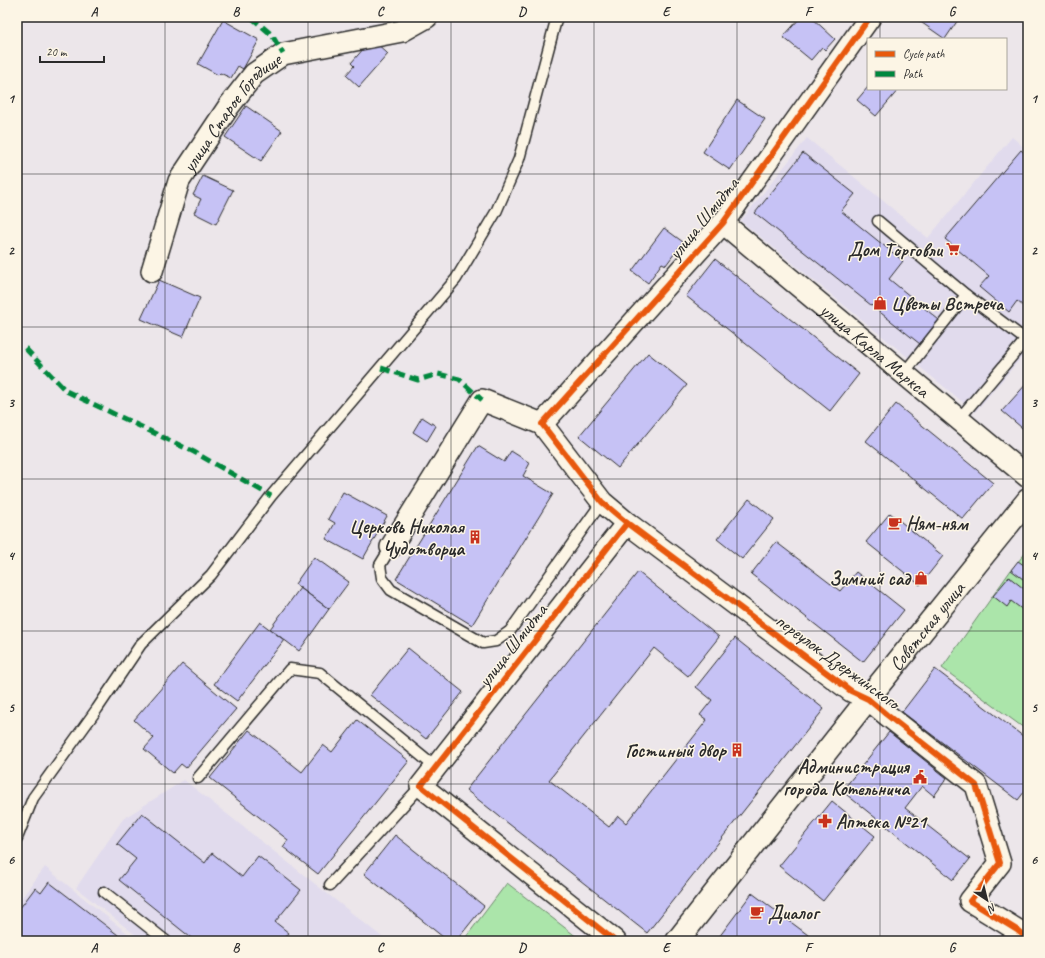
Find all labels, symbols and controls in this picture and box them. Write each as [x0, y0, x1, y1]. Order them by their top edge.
text: A [91, 4, 99, 20]
text: B [233, 4, 241, 20]
text: C [377, 4, 385, 20]
text: D [518, 4, 527, 20]
text: E [663, 4, 672, 20]
text: F [805, 4, 814, 20]
text: G [949, 4, 957, 20]
scale bar [40, 38, 104, 64]
legend [867, 38, 1007, 90]
text: 20 m [46, 44, 68, 60]
text: Cycle path [903, 46, 945, 62]
street label: улица Старое Городище [177, 47, 287, 178]
text: Path [903, 66, 923, 82]
text: 1 [8, 91, 16, 107]
text: 1 [1031, 91, 1039, 107]
street label: улица Шмидта [663, 171, 745, 265]
place label: Дом Торговли [848, 238, 944, 262]
supermarket icon: Дом Торговли [945, 241, 961, 257]
text: 2 [8, 243, 15, 259]
text: 2 [1031, 243, 1038, 259]
place label: Цветы Встреча [891, 292, 1005, 316]
shop icon: Цветы Встреча [872, 295, 888, 311]
street label: улица Карла Маркса [814, 297, 935, 404]
text: 3 [8, 395, 15, 411]
text: 3 [1031, 395, 1038, 411]
place label: Ням-ням [906, 512, 970, 536]
place label: Церковь Николая Чудотворца [349, 515, 466, 561]
cafe icon: Ням-ням [887, 515, 903, 531]
building icon: Церковь Николая Чудотворца [467, 529, 483, 545]
text: 4 [8, 548, 16, 564]
text: 4 [1031, 548, 1039, 564]
place label: Зимний сад [829, 567, 912, 591]
shop icon: Зимний сад [913, 570, 929, 586]
street label: Советская улица [884, 576, 971, 676]
street label: улица Шмидта [472, 598, 554, 693]
street label: переулок Дзержинского [771, 609, 906, 716]
text: 5 [8, 700, 15, 716]
text: 5 [1031, 700, 1038, 716]
place label: Гостиный двор [625, 739, 727, 763]
building icon: Гостиный двор [729, 742, 745, 758]
place label: Администрация города Котельнича [783, 755, 911, 801]
public building icon: Администрация города Котельнича [912, 769, 928, 785]
place label: Аптека №21 [836, 810, 929, 834]
pharmacy icon: Аптека №21 [817, 813, 833, 829]
text: 6 [8, 852, 15, 868]
text: 6 [1031, 852, 1038, 868]
north arrow [967, 880, 1007, 920]
place label: Диалог [768, 901, 821, 925]
text: N [984, 901, 1000, 917]
cafe icon: Диалог [749, 904, 765, 920]
text: A [91, 940, 99, 956]
text: B [233, 940, 241, 956]
text: C [377, 940, 385, 956]
text: D [518, 940, 527, 956]
text: E [663, 940, 672, 956]
text: F [805, 940, 814, 956]
text: G [949, 940, 957, 956]

